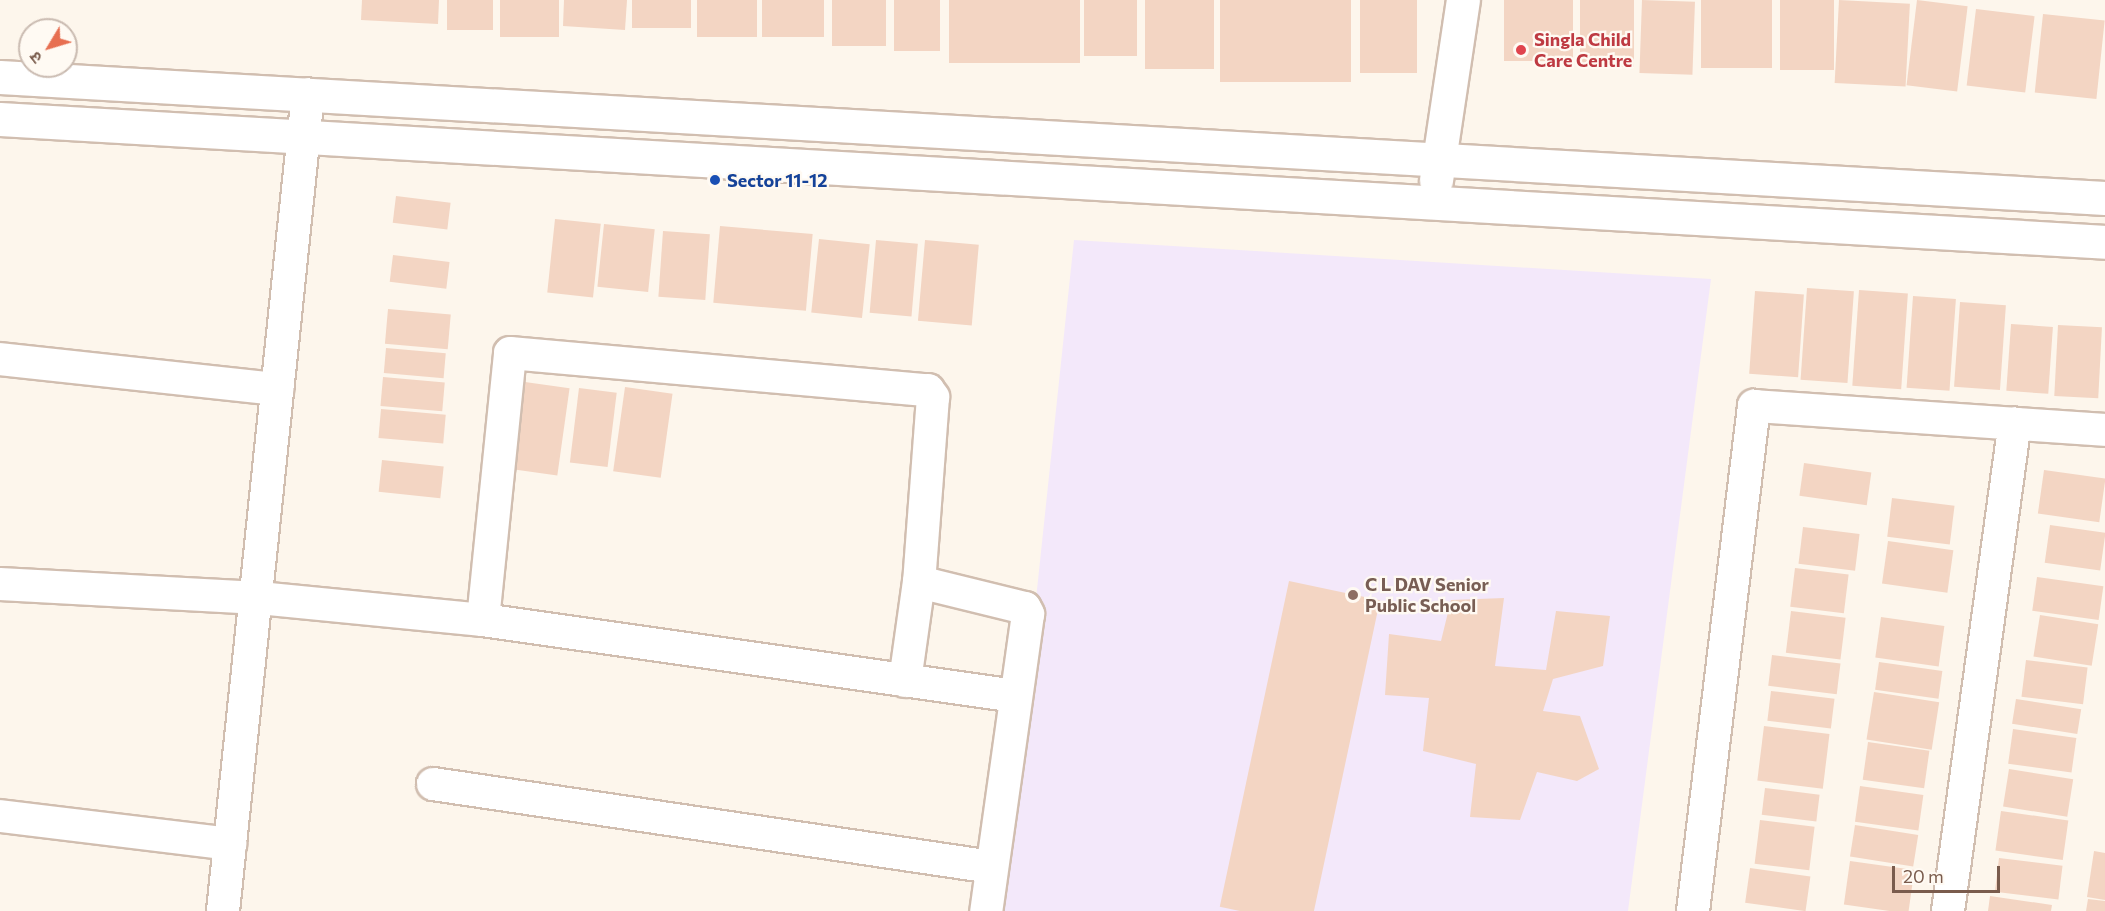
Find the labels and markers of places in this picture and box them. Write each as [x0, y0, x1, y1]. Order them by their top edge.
place label: Singla Child Care Centre [1534, 29, 1632, 72]
marker: Singla Child Care Centre [1512, 41, 1530, 59]
place label: Sector 11-12 [727, 169, 828, 191]
marker: Sector 11-12 [708, 173, 722, 187]
place label: C L DAV Senior Public School [1365, 574, 1489, 616]
marker: C L DAV Senior Public School [1346, 588, 1360, 602]

